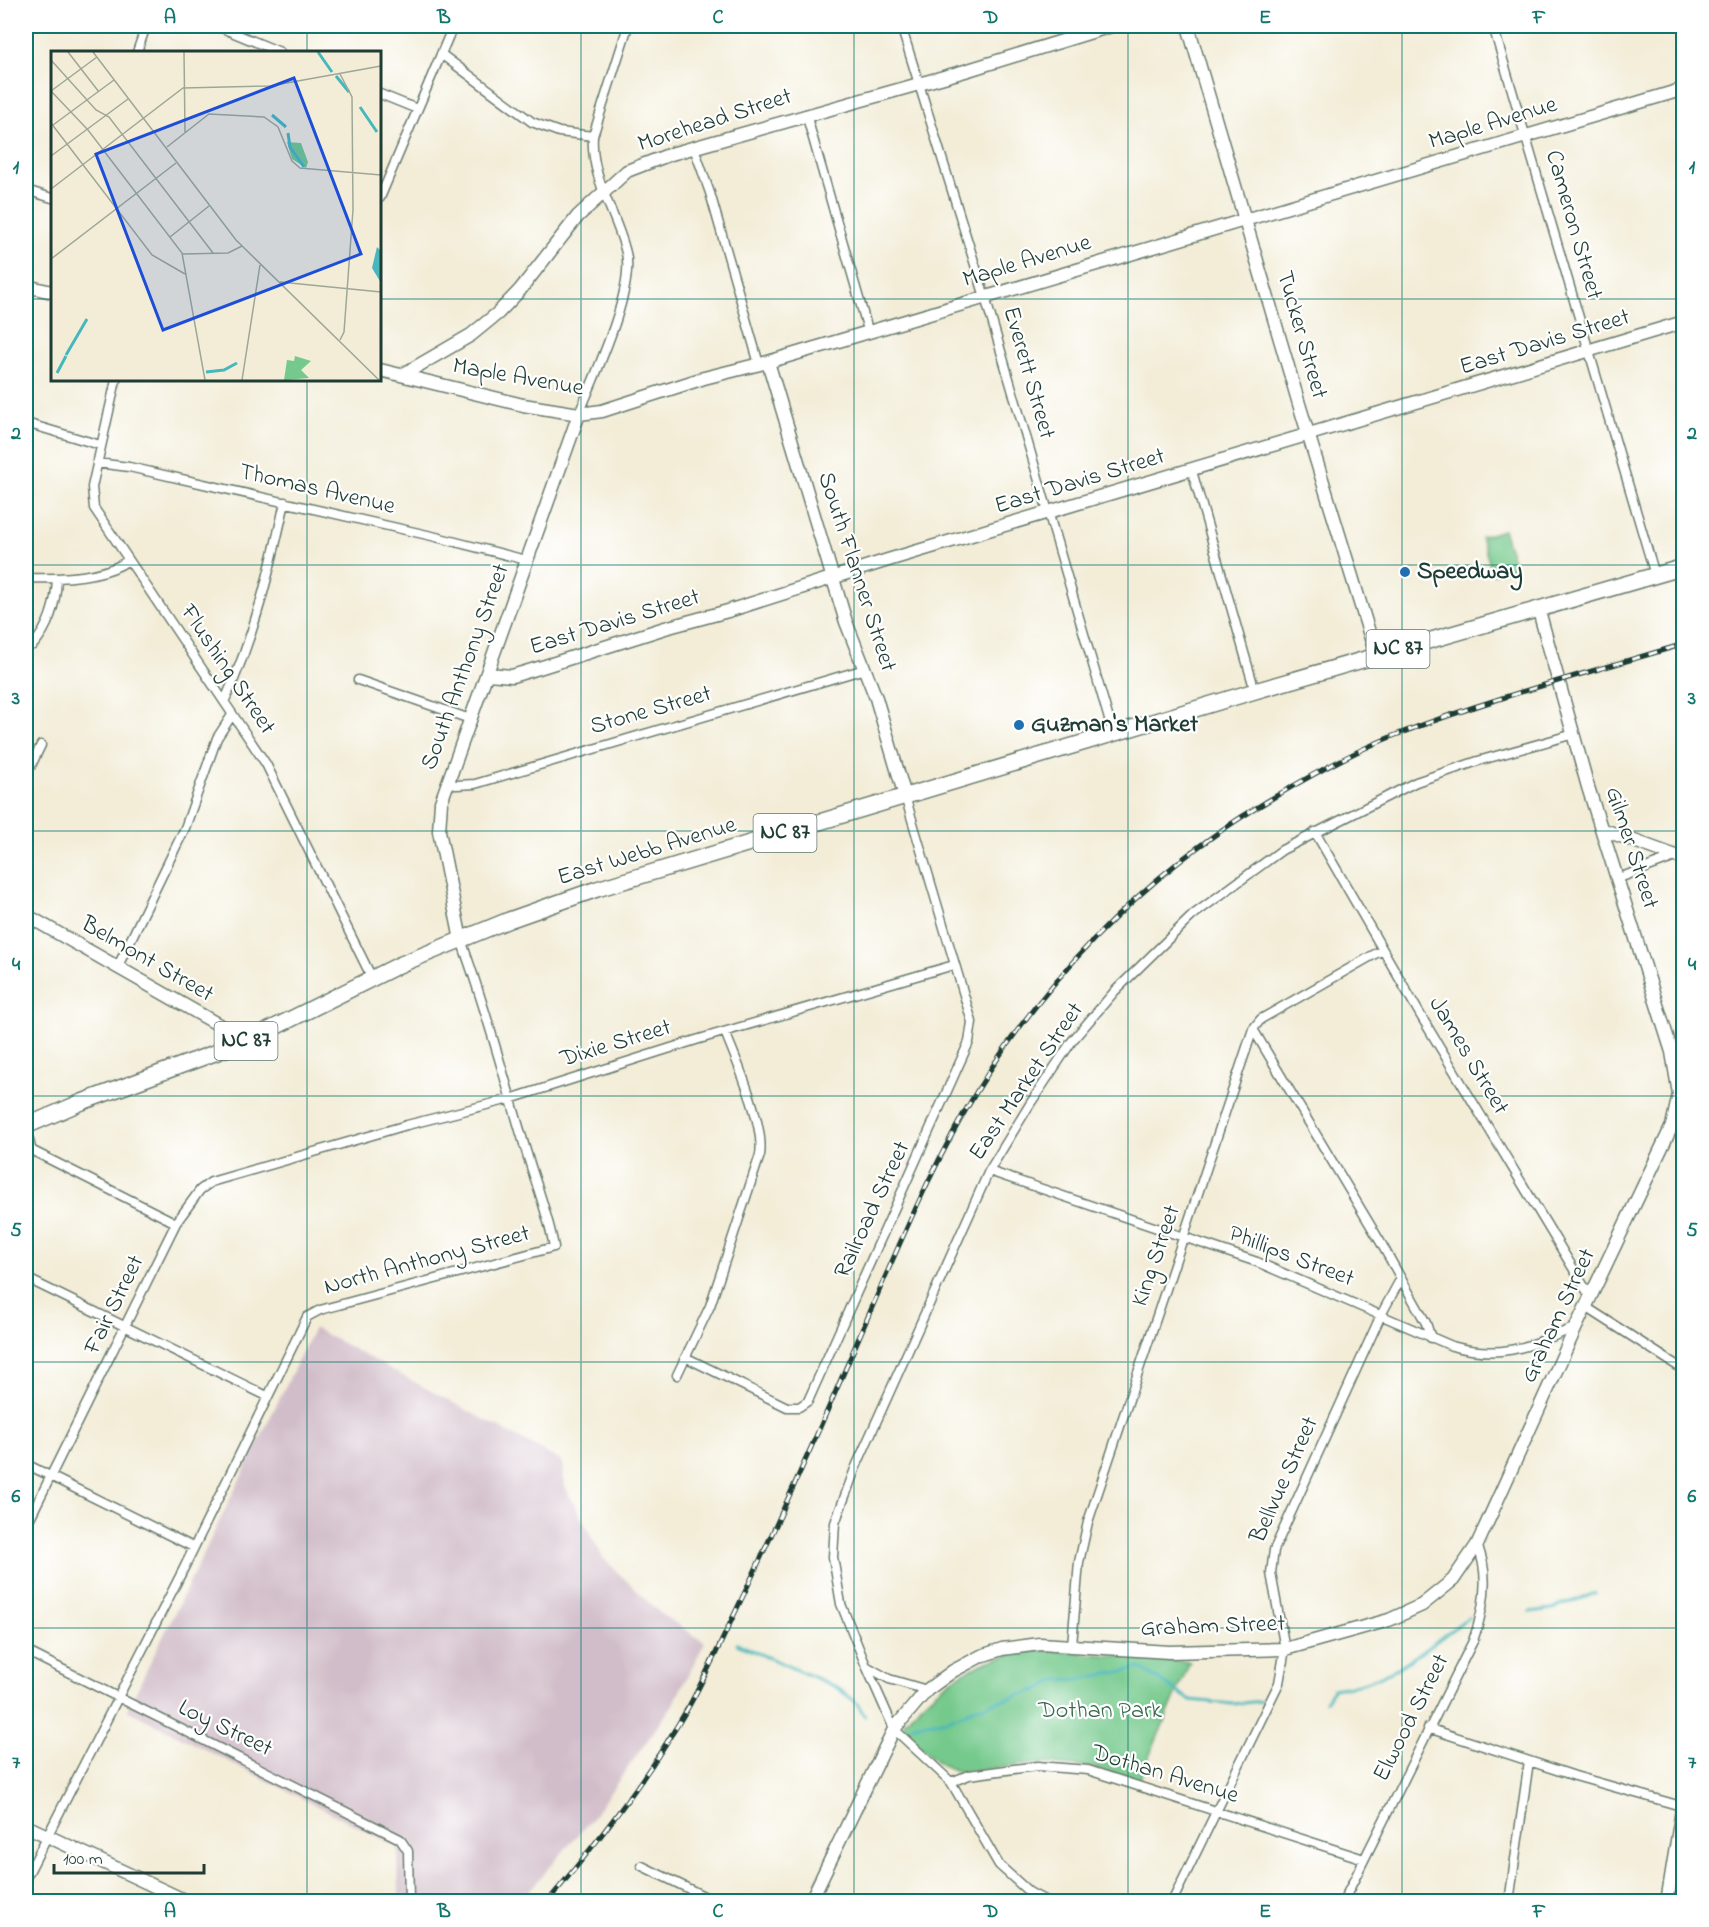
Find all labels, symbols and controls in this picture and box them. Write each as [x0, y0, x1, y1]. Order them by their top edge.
text: A [164, 4, 176, 33]
text: B [436, 4, 451, 33]
text: C [713, 4, 724, 33]
text: D [983, 4, 998, 33]
text: E [1259, 4, 1271, 33]
text: F [1532, 4, 1546, 33]
inset map [51, 51, 381, 381]
street label: Morehead Street [633, 80, 797, 162]
street label: Maple Avenue [1425, 88, 1562, 160]
street label: Cameron Street [1535, 146, 1611, 304]
text: 1 [13, 154, 20, 183]
text: 1 [1689, 154, 1696, 183]
street label: Maple Avenue [959, 226, 1096, 298]
street label: Tucker Street [1266, 267, 1336, 403]
street label: East Davis Street [1455, 300, 1635, 386]
street label: Everett Street [992, 303, 1064, 443]
street label: Maple Avenue [450, 349, 586, 407]
text: 2 [10, 420, 21, 449]
text: 2 [1686, 420, 1697, 449]
street label: East Davis Street [990, 439, 1170, 525]
street label: Thomas Avenue [236, 455, 399, 525]
street label: South Flanner Street [807, 468, 905, 676]
place label: Speedway [1417, 555, 1523, 591]
street label: South Anthony Street [412, 559, 521, 775]
marker: Speedway [1398, 565, 1412, 579]
street label: East Davis Street [525, 580, 705, 666]
street label: Flushing Street [170, 597, 284, 742]
road number: NC 87 [1366, 630, 1430, 668]
street label: Stone Street [586, 677, 716, 745]
text: 3 [11, 685, 20, 714]
text: 3 [1687, 685, 1696, 714]
place label: Guzman's Market [1031, 708, 1199, 743]
marker: Guzman's Market [1012, 718, 1026, 732]
street label: Gilmer Street [1595, 782, 1667, 914]
street label: East Webb Avenue [553, 808, 741, 896]
road number: NC 87 [754, 814, 816, 852]
street label: Belmont Street [73, 907, 220, 1012]
text: 4 [12, 951, 21, 980]
text: 4 [1688, 951, 1697, 980]
street label: James Street [1419, 990, 1517, 1122]
street label: East Market Street [961, 996, 1093, 1168]
street label: Dixie Street [555, 1011, 676, 1078]
road number: NC 87 [214, 1022, 278, 1060]
street label: Railroad Street [826, 1136, 920, 1284]
street label: King Street [1123, 1201, 1191, 1311]
text: 5 [10, 1217, 22, 1246]
street label: North Anthony Street [320, 1217, 534, 1306]
street label: Phillips Street [1223, 1217, 1359, 1297]
text: 5 [1686, 1217, 1698, 1246]
street label: Graham Street [1513, 1243, 1605, 1389]
street label: Fair Street [75, 1249, 154, 1362]
street label: Bellvue Street [1241, 1411, 1328, 1550]
text: 6 [12, 1483, 21, 1512]
text: 6 [1688, 1483, 1697, 1512]
street label: Graham Street [1140, 1607, 1286, 1647]
street label: Elwood Street [1365, 1648, 1459, 1788]
street label: Loy Street [171, 1691, 278, 1768]
park label: Dothan Park [1037, 1694, 1162, 1729]
street label: Dothan Avenue [1086, 1736, 1243, 1814]
text: 7 [12, 1749, 21, 1778]
text: 7 [1688, 1749, 1697, 1778]
scale bar [54, 1837, 204, 1875]
text: 100 m [63, 1847, 103, 1873]
text: A [164, 1898, 176, 1927]
text: B [436, 1898, 451, 1927]
text: C [713, 1898, 724, 1927]
text: D [983, 1898, 998, 1927]
text: E [1259, 1898, 1271, 1927]
text: F [1532, 1898, 1546, 1927]

